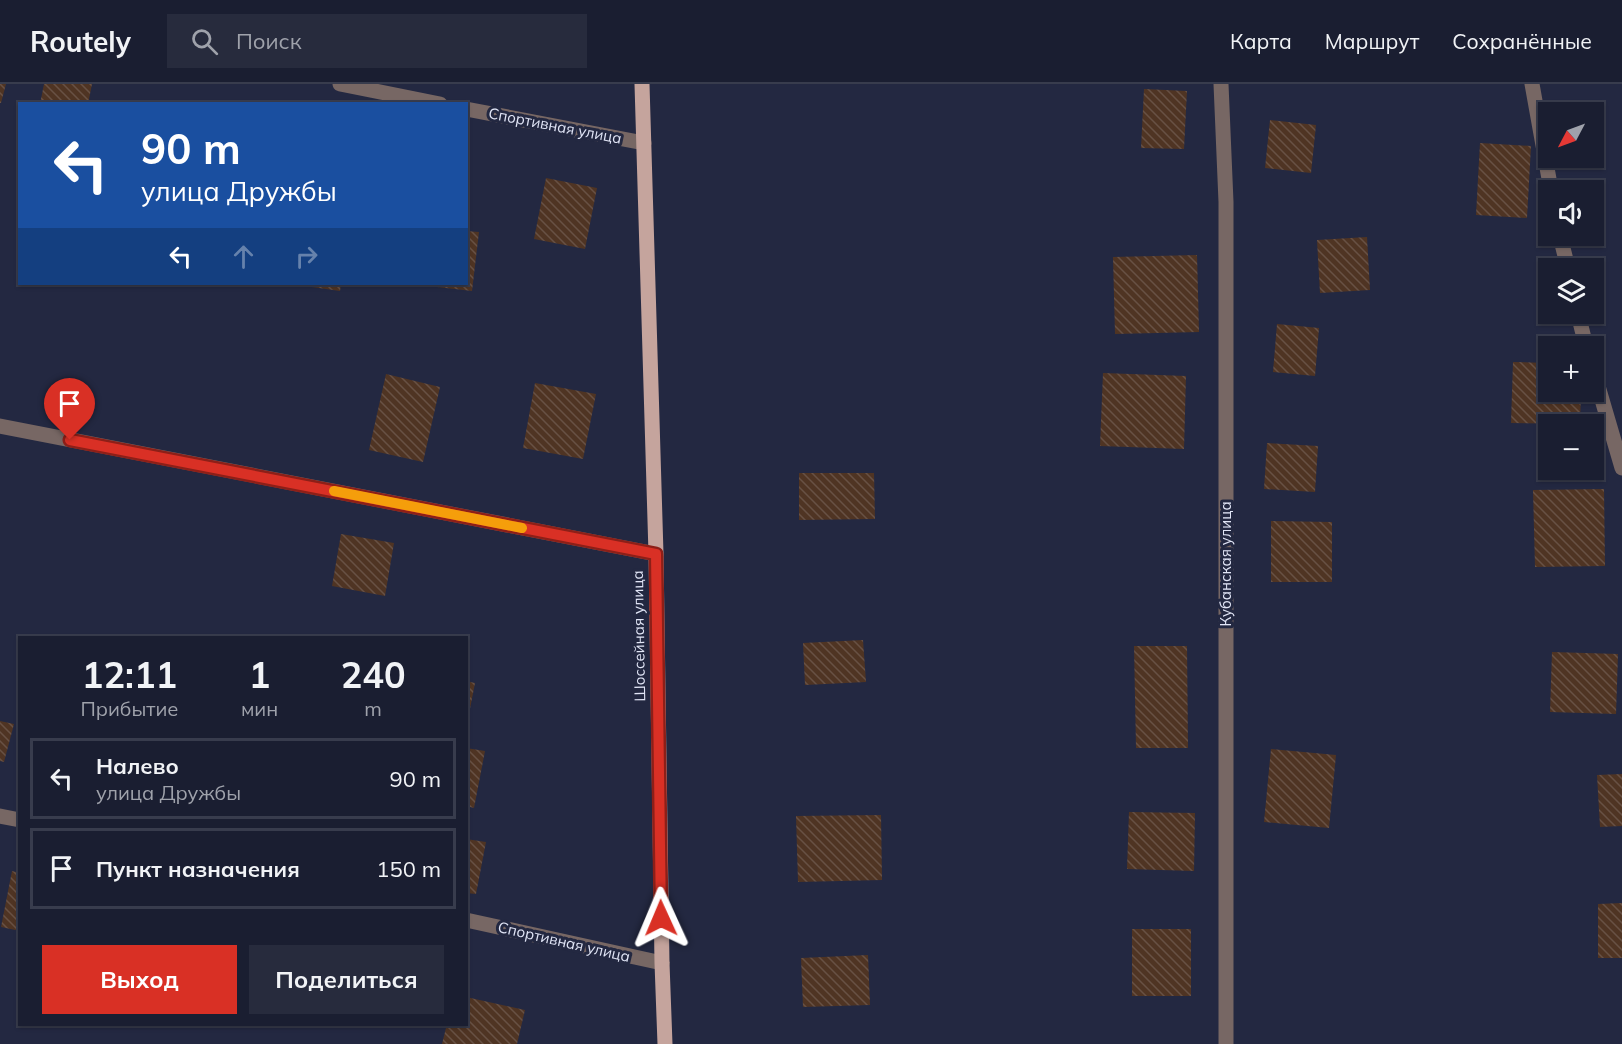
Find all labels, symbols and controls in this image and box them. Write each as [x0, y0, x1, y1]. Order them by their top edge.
search box [167, 14, 587, 68]
text: Routely [30, 24, 131, 59]
icon: search [188, 25, 221, 58]
text: Поиск [236, 27, 302, 55]
text: Карта [1230, 28, 1292, 54]
text: Маршрут [1325, 28, 1419, 54]
text: Сохранённые [1452, 28, 1592, 54]
north arrow [1538, 102, 1604, 168]
map controls [1538, 102, 1604, 480]
street label: Спортивная улица [487, 103, 623, 148]
text: 90 m [141, 122, 241, 175]
icon: left [42, 126, 120, 204]
text: улица Дружбы [141, 174, 337, 208]
button: sound [1538, 180, 1604, 246]
icon: left [164, 240, 197, 273]
icon: ahead [227, 240, 260, 273]
icon: right [290, 240, 323, 273]
button: layers [1538, 258, 1604, 324]
button: + [1538, 336, 1604, 402]
pin [44, 378, 95, 440]
icon: arrive [53, 387, 86, 420]
button: − [1538, 414, 1604, 480]
street label: Кубанская улица [1216, 501, 1235, 627]
street label: Шоссейная улица [628, 570, 649, 702]
text: 12:11 [82, 652, 177, 697]
text: 1 [249, 652, 270, 697]
text: 240 [341, 652, 406, 697]
text: Прибытие [80, 696, 178, 721]
text: мин [241, 696, 278, 721]
text: m [364, 696, 382, 721]
text: Налево [96, 752, 179, 780]
icon: left [45, 762, 78, 795]
text: 90 m [390, 765, 441, 793]
text: улица Дружбы [96, 780, 241, 805]
icon: arrive [45, 852, 78, 885]
text: Пункт назначения [96, 855, 300, 883]
text: 150 m [376, 855, 441, 883]
position arrow [629, 886, 693, 950]
street label: Спортивная улица [496, 917, 632, 966]
button: Выход [42, 945, 237, 1014]
button: Поделиться [249, 945, 444, 1014]

